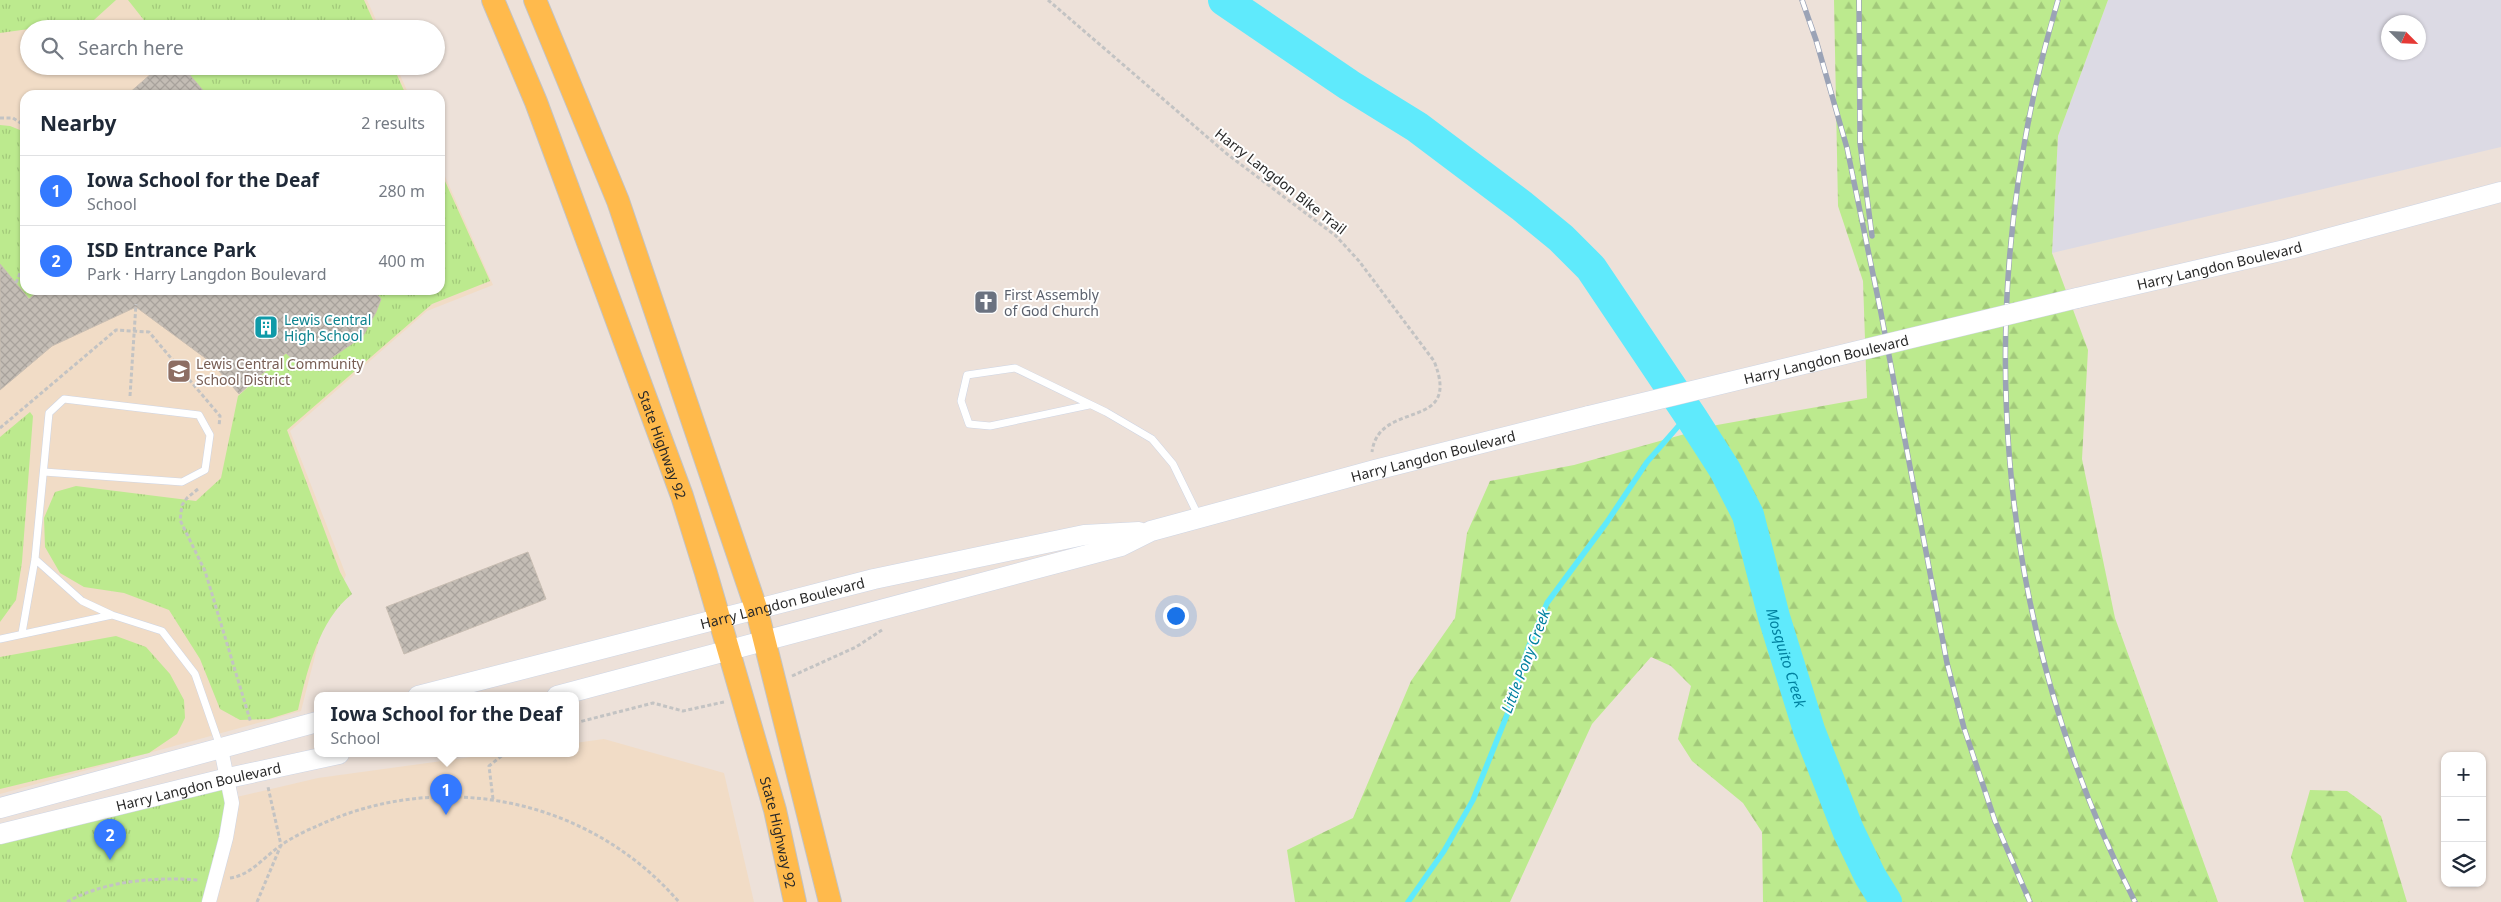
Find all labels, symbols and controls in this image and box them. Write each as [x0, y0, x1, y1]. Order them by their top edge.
north arrow [2381, 15, 2426, 60]
search box [20, 20, 445, 75]
icon: search [38, 34, 66, 62]
text: Search here [78, 35, 184, 61]
text: Nearby [40, 109, 116, 137]
text: 2 results [361, 112, 425, 134]
street label: Harry Langdon Bike Trail [1211, 124, 1351, 238]
text: Iowa School for the Deaf [87, 167, 319, 193]
text: 1 [51, 180, 61, 202]
text: 280 m [378, 180, 425, 202]
text: School [87, 193, 137, 215]
text: ISD Entrance Park [87, 237, 256, 263]
street label: Harry Langdon Boulevard [2135, 237, 2304, 293]
text: 2 [51, 250, 61, 272]
text: 400 m [378, 250, 425, 272]
text: Park · Harry Langdon Boulevard [87, 263, 326, 285]
place label: First Assembly of God Church [1004, 285, 1100, 320]
church icon: First Assembly of God Church [973, 289, 999, 315]
place label: Lewis Central High School [284, 310, 371, 345]
building icon: Lewis Central High School [253, 314, 279, 340]
street label: Harry Langdon Boulevard [1742, 330, 1911, 388]
place label: Lewis Central Community School District [196, 354, 364, 389]
school or university icon: Lewis Central Community School District [166, 358, 192, 384]
street label: State Highway 92 [634, 388, 692, 501]
street label: Harry Langdon Boulevard [1349, 425, 1517, 486]
street label: Harry Langdon Boulevard [698, 572, 866, 633]
your location [1163, 603, 1189, 629]
water label: Little Pony Creek [1496, 606, 1554, 716]
water label: Mosquito Creek [1762, 606, 1812, 710]
popup [314, 692, 579, 757]
text: Iowa School for the Deaf [331, 701, 562, 727]
text: School [331, 727, 380, 749]
map controls [2441, 752, 2486, 887]
button: + [2441, 752, 2486, 797]
street label: Harry Langdon Boulevard [114, 757, 283, 815]
pin: 1 [430, 774, 462, 815]
street label: State Highway 92 [756, 774, 801, 890]
button: − [2441, 797, 2486, 842]
pin: 2 [94, 819, 126, 860]
button: layers [2441, 842, 2486, 887]

